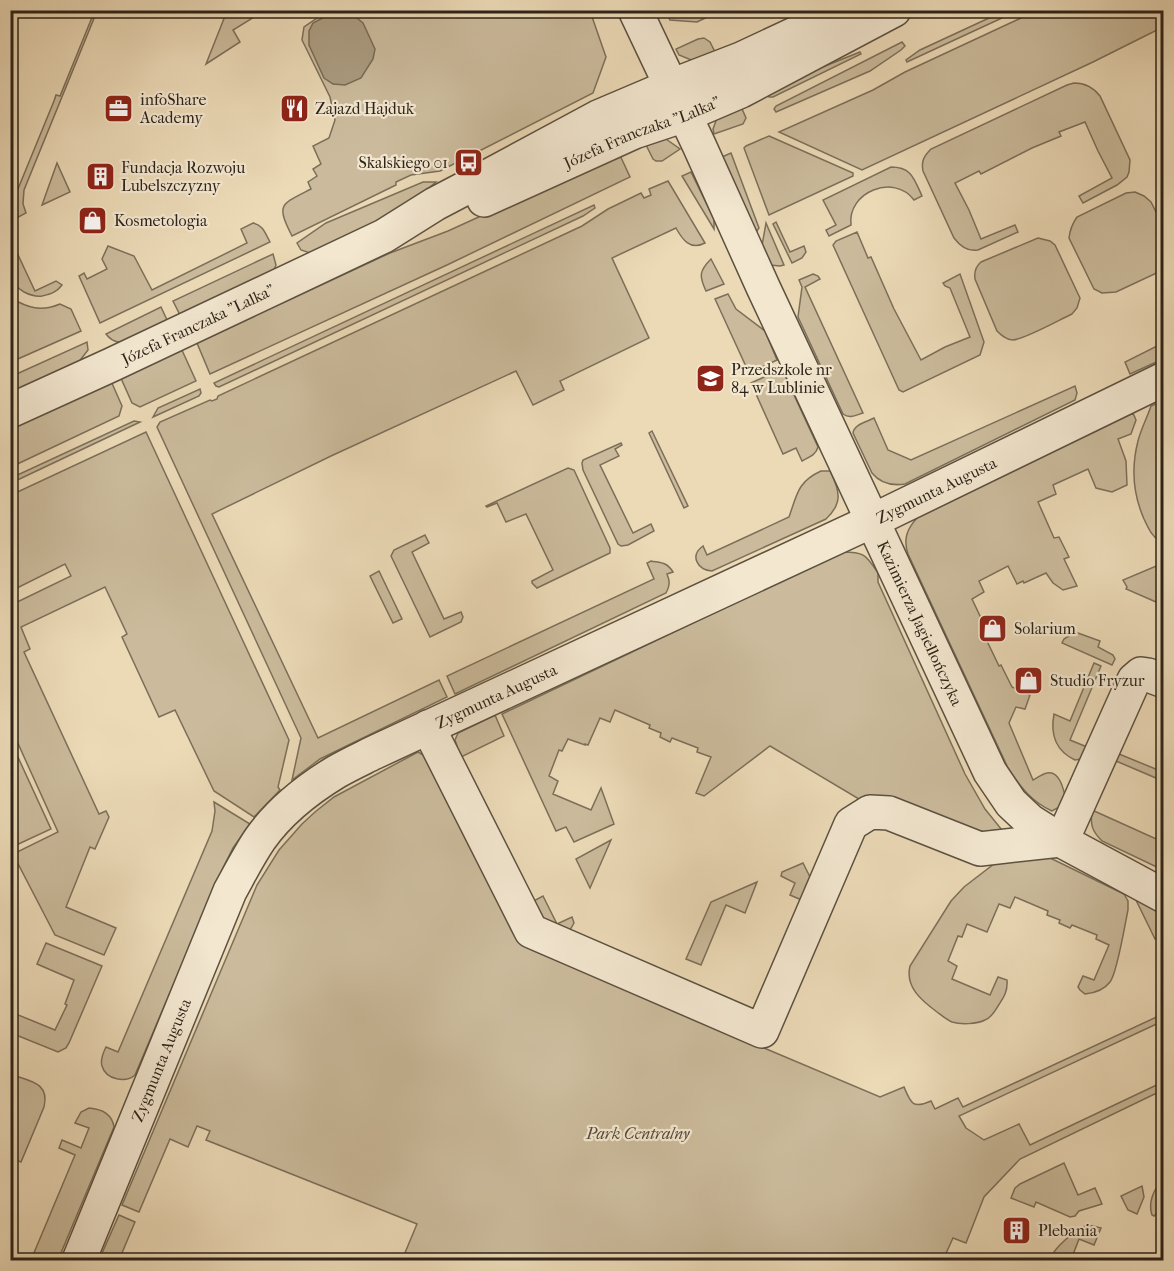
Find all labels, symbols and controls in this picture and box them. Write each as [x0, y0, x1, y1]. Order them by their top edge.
place label: infoShare Academy [139, 90, 206, 127]
office icon: infoShare Academy [103, 92, 135, 124]
restaurant icon: Zajazd Hajduk [278, 92, 310, 124]
street label: Józefa Franczaka "Lalka" [559, 92, 723, 173]
place label: Zajazd Hajduk [315, 99, 415, 118]
bus stop icon: Skalskiego 01 [453, 146, 485, 178]
place label: Skalskiego 01 [359, 153, 448, 172]
place label: Fundacja Rozwoju Lubelszczyzny [121, 158, 245, 195]
building icon: Fundacja Rozwoju Lubelszczyzny [84, 160, 116, 192]
shop icon: Kosmetologia [77, 204, 109, 236]
place label: Kosmetologia [114, 211, 208, 230]
street label: Józefa Franczaka "Lalka" [116, 280, 277, 369]
place label: Przedszkole nr 84 w Lublinie [731, 360, 832, 397]
school or university icon: Przedszkole nr 84 w Lublinie [694, 362, 726, 394]
street label: Zygmunta Augusta [873, 452, 1000, 527]
street label: Kazimierza Jagiellończyka [873, 537, 967, 709]
shop icon: Solarium [977, 612, 1009, 644]
place label: Solarium [1014, 619, 1077, 638]
street label: Zygmunta Augusta [432, 659, 560, 732]
shop icon: Studio Fryzur [1013, 664, 1045, 696]
place label: Studio Fryzur [1050, 671, 1145, 690]
street label: Zygmunta Augusta [127, 995, 195, 1125]
park label: Park Centralny [585, 1124, 690, 1143]
building icon: Plebania [1001, 1214, 1033, 1246]
place label: Plebania [1038, 1221, 1098, 1240]

